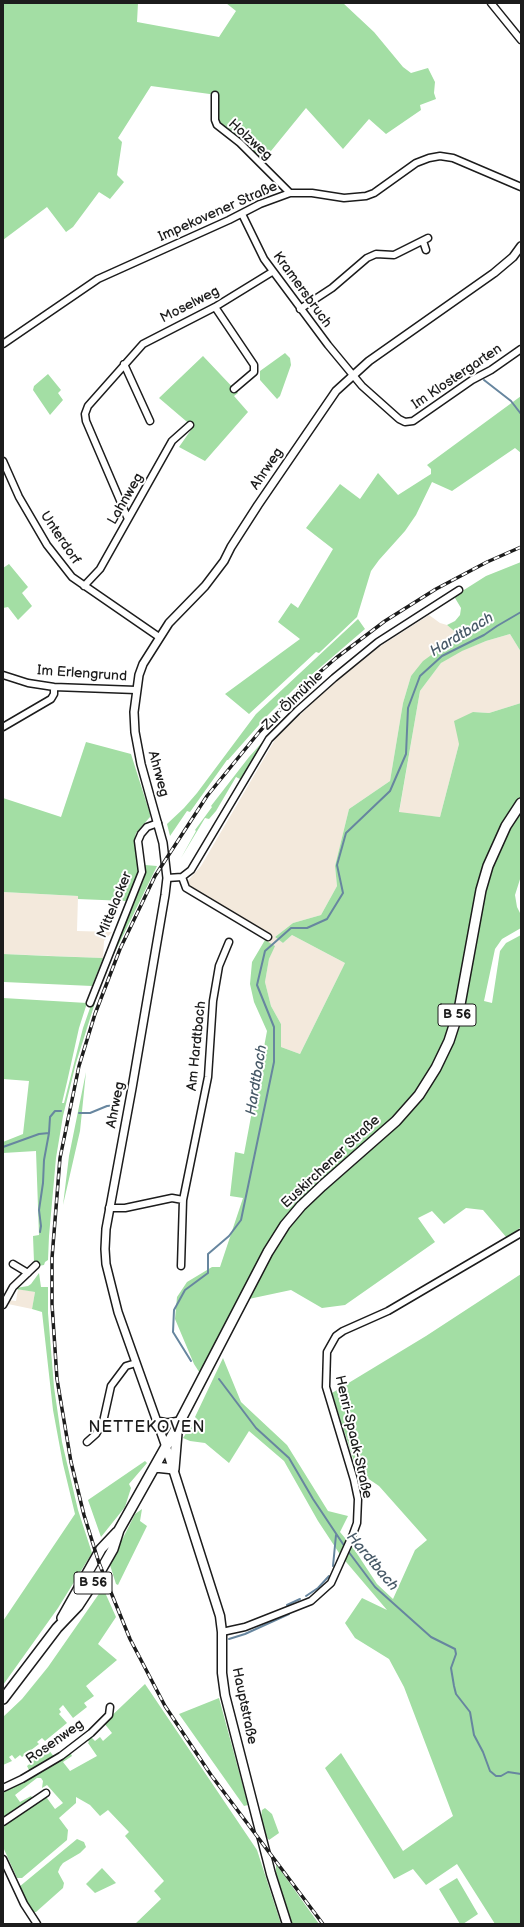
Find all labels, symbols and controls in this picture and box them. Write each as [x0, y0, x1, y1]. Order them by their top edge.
street label: Holzweg [224, 116, 276, 164]
street label: Impekovener Straße [156, 178, 280, 246]
street label: Kramersbruch [269, 249, 335, 331]
street label: Moselweg [158, 283, 222, 327]
street label: Im Klostergarten [409, 341, 505, 413]
street label: Ahrweg [247, 445, 287, 493]
street label: Lahnweg [105, 470, 147, 528]
street label: Unterdorf [36, 508, 84, 568]
water label: Hardtbach [427, 609, 497, 661]
street label: Im Erlengrund [36, 662, 128, 686]
street label: Zur Ölmühle [259, 668, 327, 734]
street label: Ahrweg [144, 749, 172, 799]
street label: Mittelacker [94, 869, 136, 941]
street label: Am Hardtbach [184, 1000, 210, 1092]
road number: B 56 [438, 1004, 476, 1026]
water label: Hardtbach [243, 1044, 271, 1116]
street label: Ahrweg [103, 1080, 129, 1130]
street label: Euskirchener Straße [278, 1112, 384, 1212]
street label: Henri-Spaak-Straße [331, 1374, 375, 1500]
district label: NETTEKOVEN [89, 1418, 205, 1438]
water label: Hardtbach [342, 1529, 402, 1595]
road number: B 56 [74, 1572, 112, 1594]
street label: Hauptstraße [228, 1666, 260, 1746]
street label: Rosenweg [23, 1716, 87, 1768]

